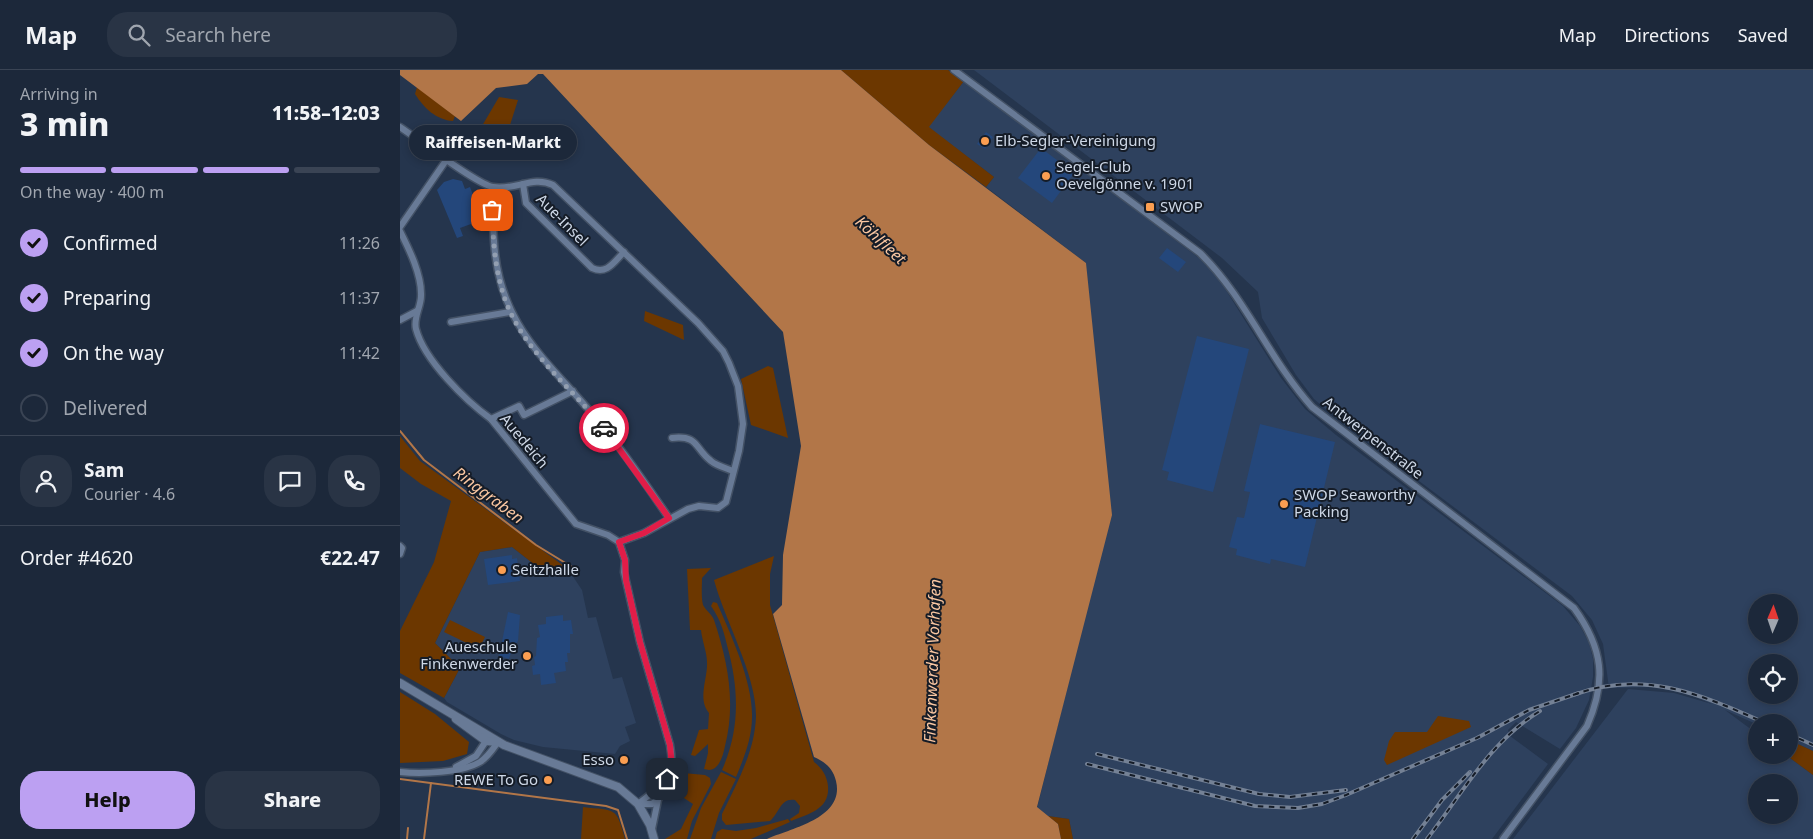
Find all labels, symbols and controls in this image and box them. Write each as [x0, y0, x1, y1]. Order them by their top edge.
search box [107, 12, 457, 57]
text: Map [25, 18, 77, 51]
icon: search [125, 21, 153, 49]
text: Search here [165, 22, 271, 48]
text: Map [1559, 23, 1596, 47]
text: Directions [1624, 23, 1710, 47]
text: Saved [1738, 23, 1788, 47]
text: Arriving in [20, 83, 98, 105]
text: 11:58–12:03 [272, 100, 380, 126]
text: 3 min [20, 102, 109, 145]
callout: Raiffeisen-Markt [408, 125, 576, 160]
place label: Elb-Segler-Vereinigung [995, 130, 1156, 150]
text: Raiffeisen-Markt [425, 131, 561, 153]
marker: Elb-Segler-Vereinigung [979, 135, 991, 147]
place label: Segel-Club Oevelgönne v. 1901 [1056, 156, 1194, 193]
marker: Segel-Club Oevelgönne v. 1901 [1040, 170, 1052, 182]
text: On the way · 400 m [20, 181, 164, 203]
pin [471, 189, 513, 231]
street label: Aue-Insel [532, 189, 593, 250]
icon: bag [478, 196, 506, 224]
place label: SWOP [1160, 196, 1203, 216]
marker: SWOP [1144, 201, 1156, 213]
water label: Köhlfleet [851, 211, 912, 270]
icon: check [20, 229, 48, 257]
text: Confirmed [63, 230, 158, 256]
text: 11:26 [339, 232, 380, 254]
icon: check [20, 284, 48, 312]
text: Preparing [63, 285, 151, 311]
text: 11:37 [339, 287, 380, 309]
icon: check [20, 339, 48, 367]
text: On the way [63, 340, 164, 366]
text: 11:42 [339, 342, 380, 364]
street label: Antwerpenstraße [1319, 392, 1428, 483]
text: Delivered [63, 395, 148, 421]
courier [579, 403, 629, 453]
street label: Auedeich [496, 409, 553, 472]
icon: car [590, 414, 618, 442]
button: person [20, 455, 72, 507]
button: chat [264, 455, 316, 507]
button: phone [328, 455, 380, 507]
text: Sam [84, 457, 124, 483]
water label: Ringgraben [449, 461, 529, 529]
text: Courier · 4.6 [84, 483, 175, 505]
place label: SWOP Seaworthy Packing [1294, 484, 1416, 521]
marker: SWOP Seaworthy Packing [1278, 498, 1290, 510]
text: Order #4620 [20, 545, 133, 571]
text: €22.47 [320, 545, 380, 571]
place label: Seitzhalle [512, 559, 579, 579]
marker: Seitzhalle [496, 564, 508, 576]
water label: Finkenwerder Vorhafen [918, 579, 946, 743]
north arrow [1748, 594, 1798, 644]
map controls [1748, 594, 1798, 824]
place label: Aueschule Finkenwerder [420, 636, 517, 673]
marker: Aueschule Finkenwerder [521, 650, 533, 662]
button: locate [1748, 654, 1798, 704]
button: + [1748, 714, 1798, 764]
place label: Esso [582, 749, 614, 769]
marker: Esso [618, 754, 630, 766]
pin [646, 758, 688, 800]
icon: home [653, 765, 681, 793]
place label: REWE To Go [454, 769, 538, 789]
button: Help [20, 771, 195, 829]
button: Share [205, 771, 380, 829]
marker: REWE To Go [542, 774, 554, 786]
button: − [1748, 774, 1798, 824]

